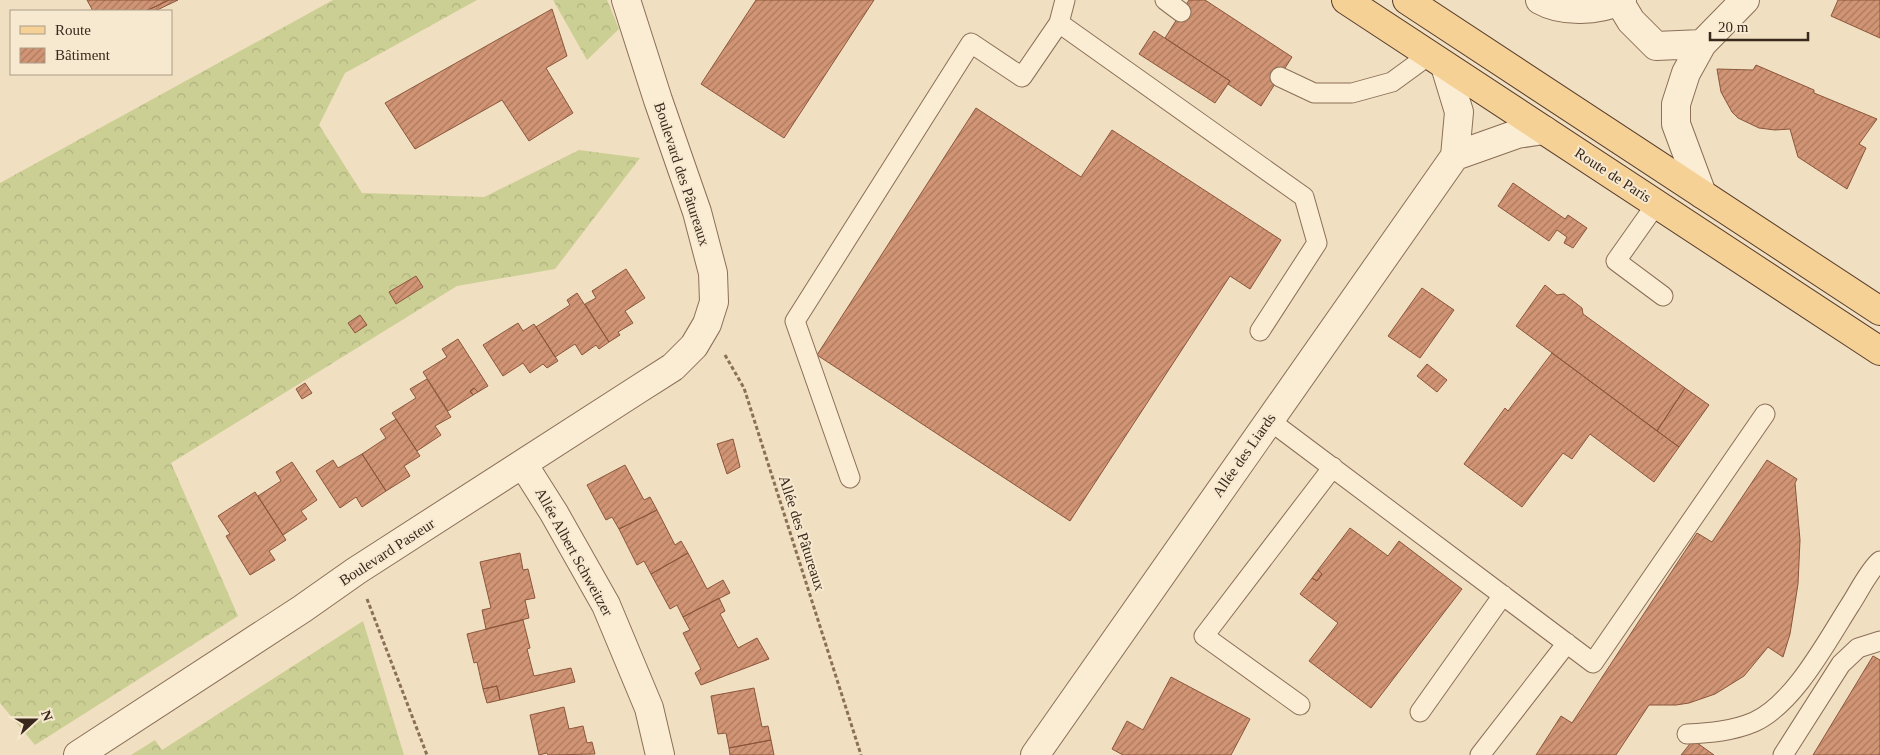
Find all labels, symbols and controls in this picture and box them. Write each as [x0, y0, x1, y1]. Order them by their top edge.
legend [10, 10, 172, 75]
scale bar [1710, 10, 1808, 42]
text: 20 m [1718, 19, 1749, 35]
text: Route [55, 22, 91, 38]
text: Bâtiment [55, 47, 111, 63]
street label: Boulevard des Pâtureaux [651, 100, 713, 248]
street label: Route de Paris [1572, 144, 1654, 206]
street label: Allée des Liards [1209, 410, 1279, 500]
street label: Allée des Pâtureaux [776, 473, 828, 593]
street label: Allée Albert Schweitzer [532, 485, 616, 619]
street label: Boulevard Pasteur [336, 515, 438, 589]
north arrow [10, 695, 60, 745]
text: N [38, 708, 55, 723]

